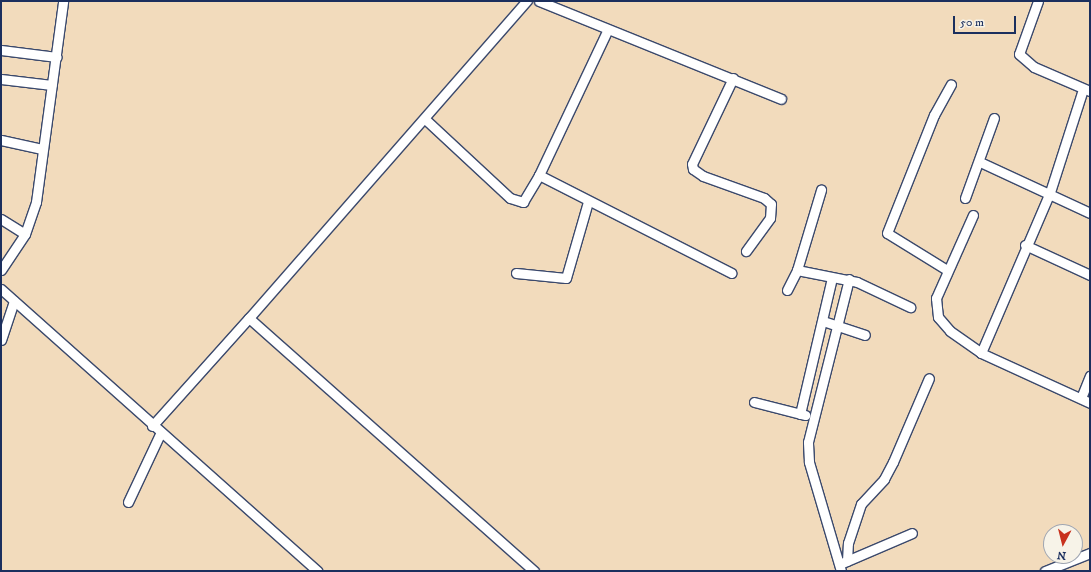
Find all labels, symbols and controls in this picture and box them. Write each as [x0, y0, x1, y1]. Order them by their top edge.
scale bar [955, 8, 1018, 34]
text: 50 m [960, 15, 984, 30]
north arrow [1043, 524, 1083, 564]
text: N [1056, 547, 1067, 562]

